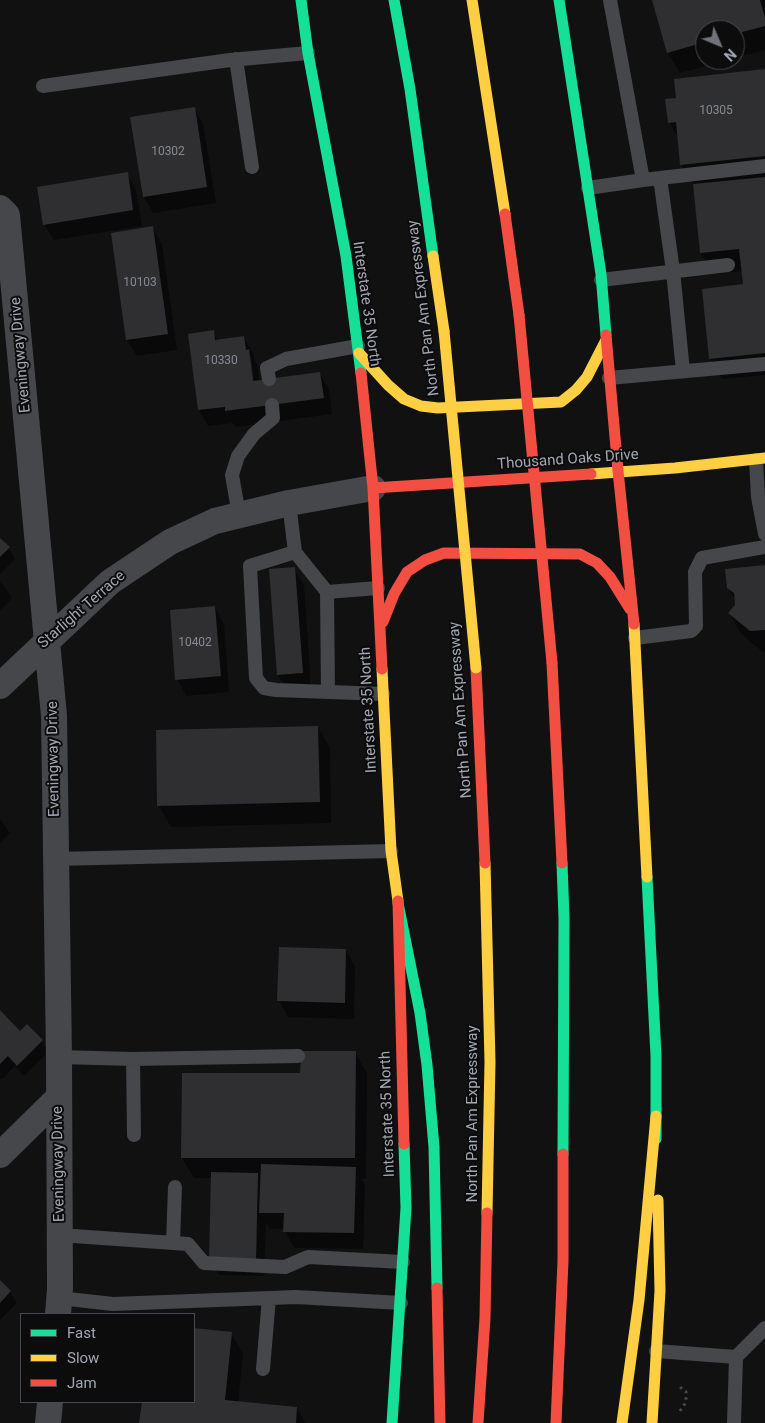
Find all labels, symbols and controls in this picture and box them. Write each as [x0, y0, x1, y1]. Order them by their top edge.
north arrow [695, 20, 745, 70]
text: N [721, 46, 739, 64]
house number: 10305 [699, 104, 733, 118]
house number: 10302 [151, 145, 185, 159]
street label: North Pan Am Expressway [404, 219, 444, 397]
street label: Interstate 35 North [348, 240, 384, 368]
house number: 10103 [123, 276, 157, 290]
street label: Eveningway Drive [7, 296, 35, 414]
house number: 10330 [204, 354, 238, 368]
street label: Thousand Oaks Drive [497, 446, 639, 474]
street label: Starlight Terrace [35, 567, 129, 653]
street label: North Pan Am Expressway [446, 621, 476, 799]
house number: 10402 [178, 636, 212, 650]
street label: Interstate 35 North [357, 647, 381, 773]
street label: Eveningway Drive [44, 701, 64, 817]
street label: North Pan Am Expressway [464, 1026, 482, 1202]
street label: Interstate 35 North [377, 1051, 399, 1177]
street label: Eveningway Drive [49, 1106, 69, 1222]
legend [20, 1313, 195, 1403]
text: Fast [67, 1324, 96, 1342]
text: Slow [67, 1349, 99, 1367]
text: Jam [67, 1374, 97, 1392]

